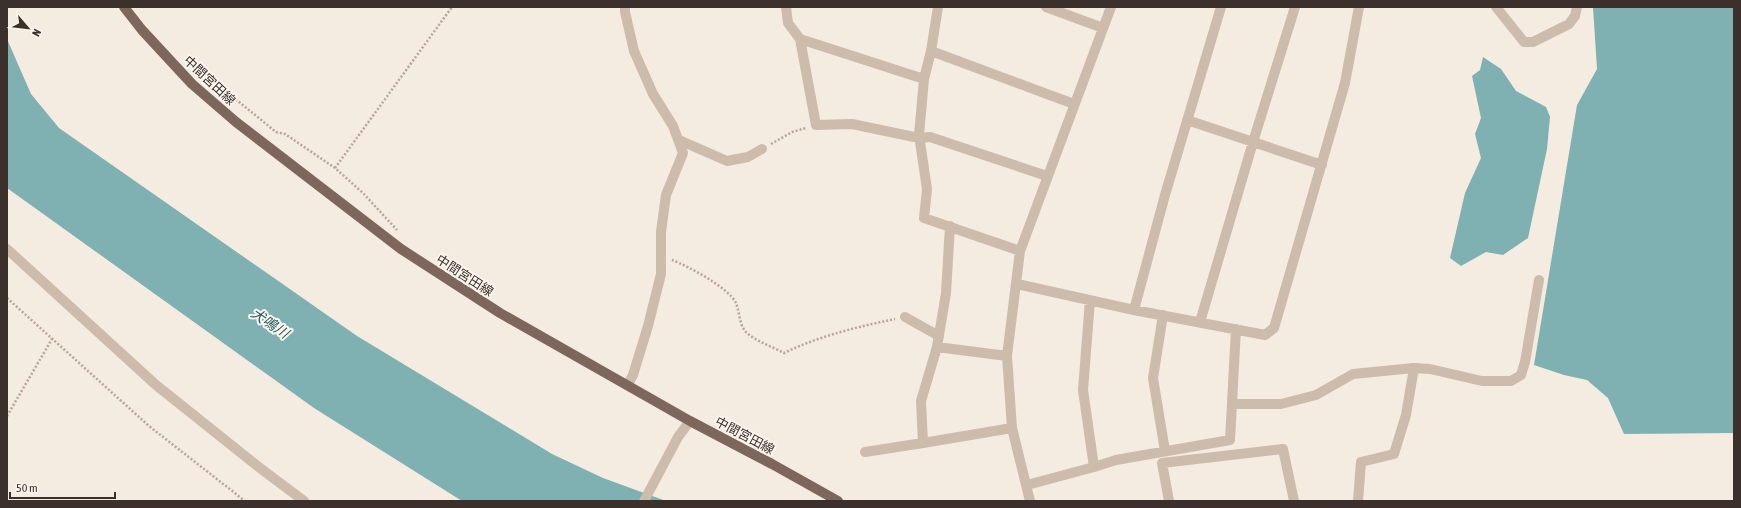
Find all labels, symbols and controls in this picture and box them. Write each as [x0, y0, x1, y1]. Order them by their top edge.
north arrow [8, 8, 48, 48]
text: N [30, 27, 44, 38]
street label: 中間宮田線 [181, 53, 239, 108]
street label: 中間宮田線 [433, 251, 496, 299]
water label: 犬鳴川 [248, 305, 294, 342]
street label: 中間宮田線 [713, 414, 777, 457]
scale bar [10, 474, 115, 500]
text: 50 m [16, 481, 38, 495]

